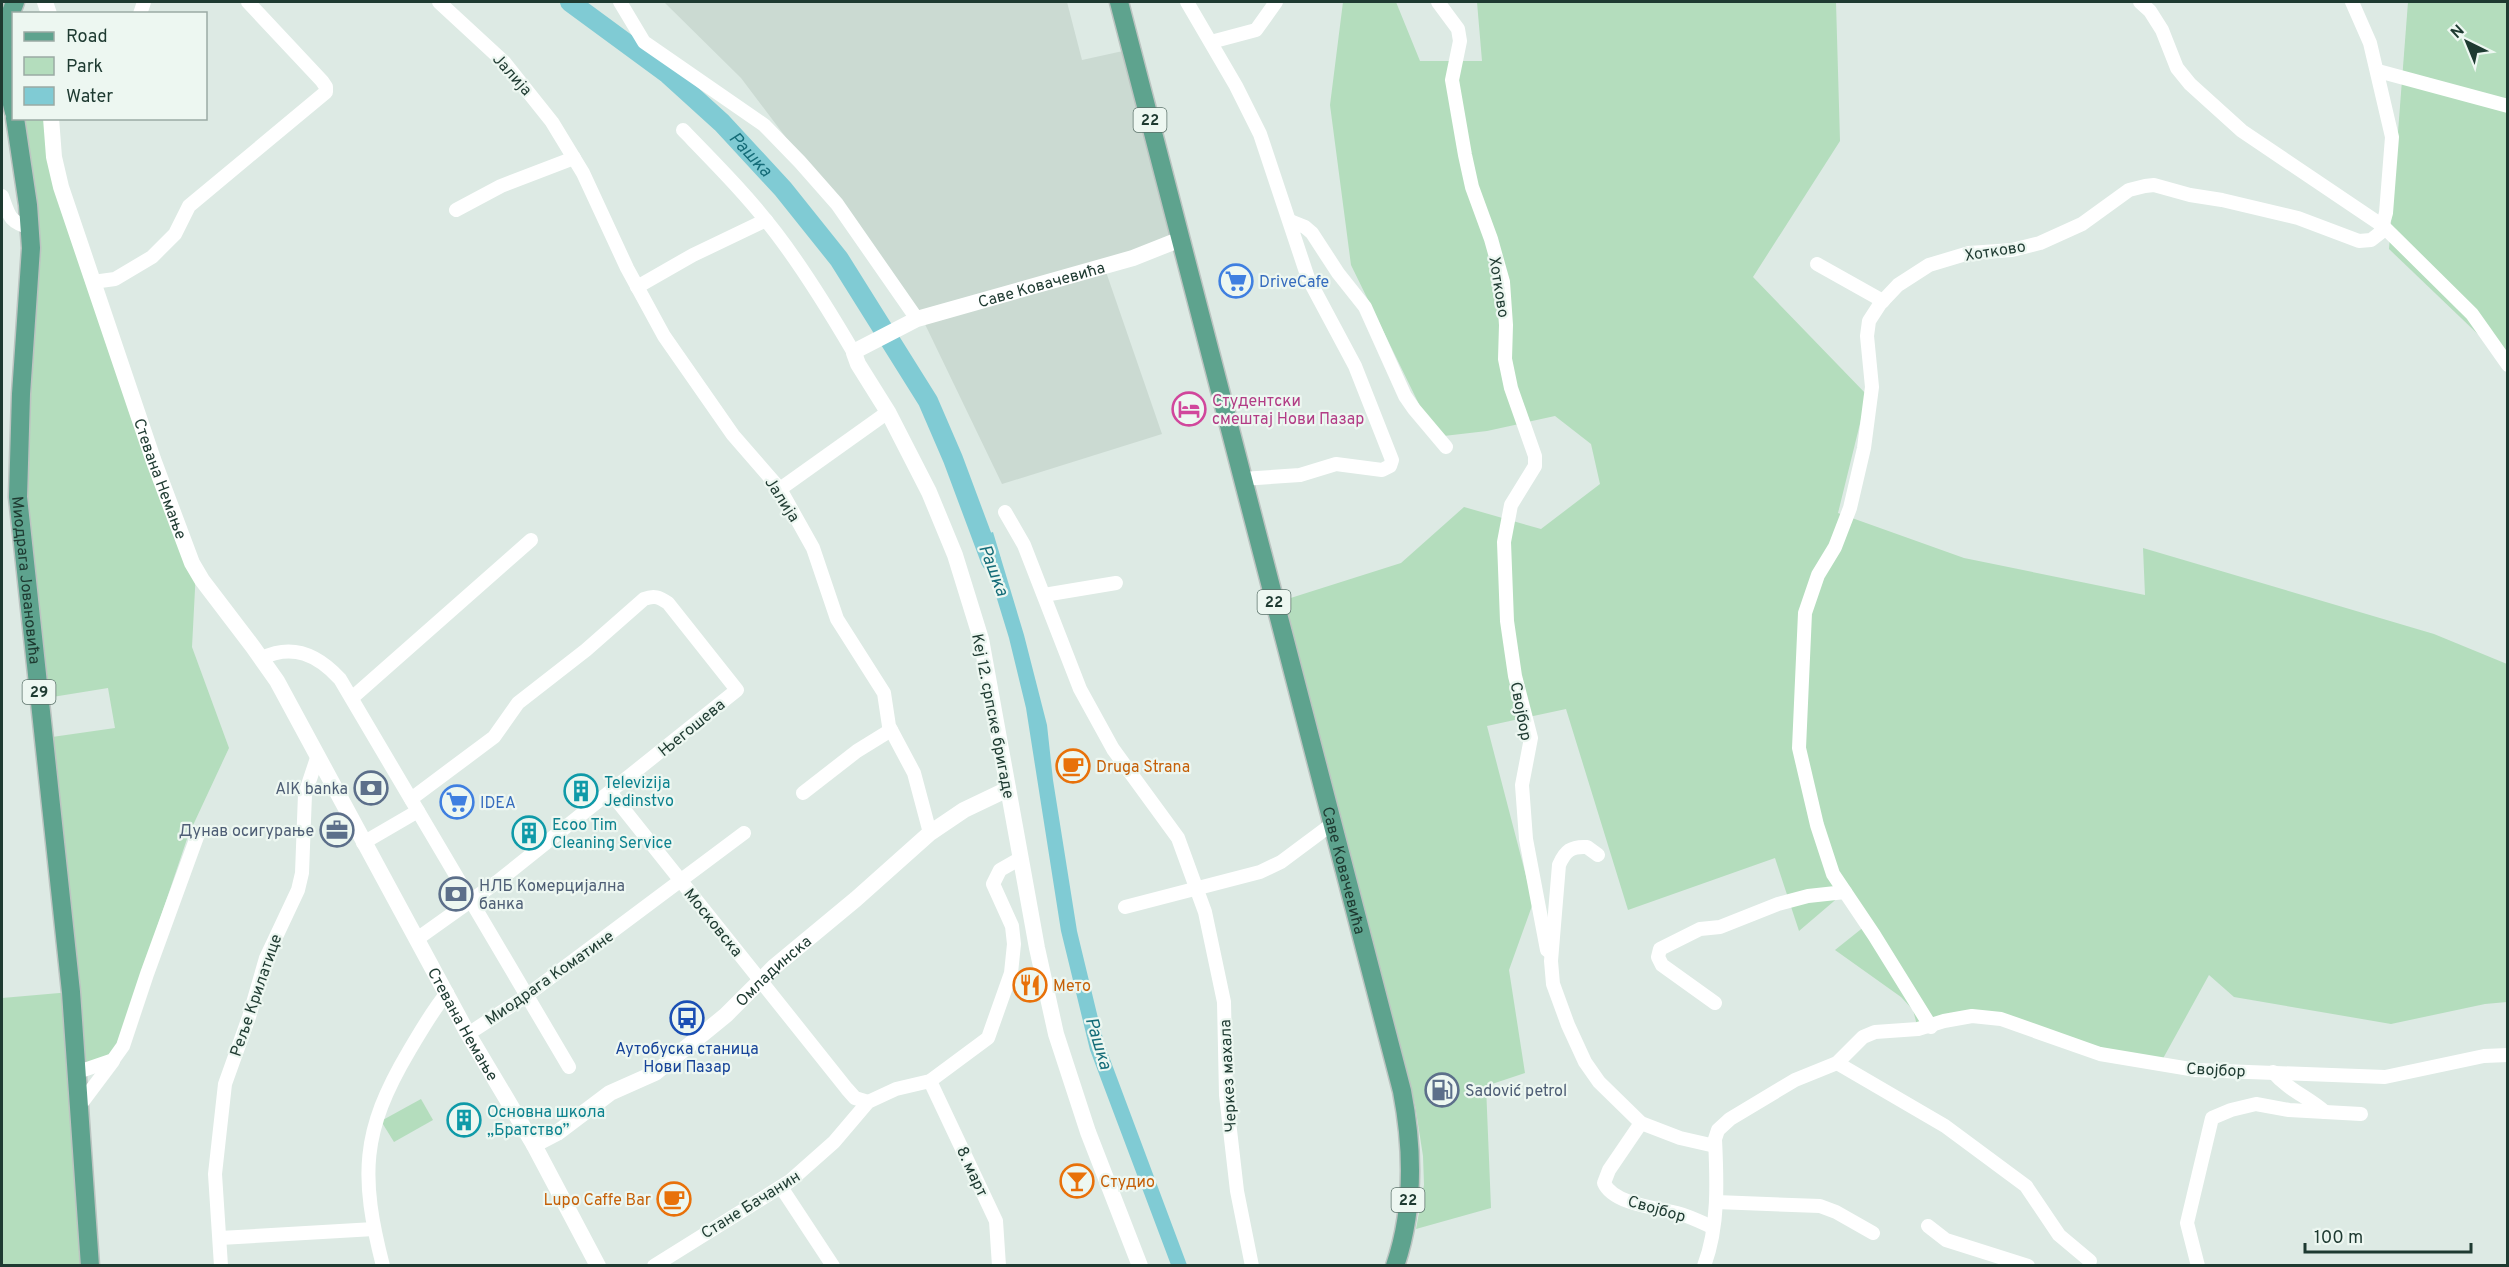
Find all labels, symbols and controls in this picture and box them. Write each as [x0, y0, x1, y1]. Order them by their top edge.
legend [12, 12, 207, 120]
north arrow [2437, 12, 2497, 72]
text: N [2447, 21, 2469, 44]
text: Road [66, 26, 108, 49]
street label: Јалија [487, 50, 536, 100]
text: Park [66, 56, 103, 79]
text: Water [66, 86, 113, 109]
road number: 22 [1134, 108, 1166, 132]
water label: Рашка [723, 128, 777, 183]
street label: Хотково [1963, 237, 2027, 267]
street label: Хотково [1483, 255, 1513, 319]
street label: Саве Ковачевића [976, 258, 1108, 313]
supermarket icon: DriveCafe [1218, 263, 1254, 299]
place label: DriveCafe [1259, 273, 1329, 293]
hotel icon: Студентски смештај Нови Пазар [1171, 391, 1207, 427]
place label: Студентски смештај Нови Пазар [1212, 392, 1364, 430]
street label: Стевана Немање [128, 416, 190, 542]
street label: Јалија [759, 474, 803, 526]
street label: Миодрага Јовановића [6, 495, 44, 665]
water label: Рашка [972, 541, 1013, 600]
road number: 22 [1258, 590, 1290, 614]
street label: Кеј 12. српске бригаде [966, 632, 1018, 801]
road number: 29 [22, 680, 56, 704]
street label: Својбор [1505, 680, 1536, 742]
street label: Његошева [655, 695, 730, 762]
cafe icon: Druga Strana [1055, 748, 1091, 784]
place label: Druga Strana [1096, 758, 1190, 778]
bank icon: AIK banka [353, 770, 389, 806]
building icon: Televizija Jedinstvo [563, 773, 599, 809]
place label: Televizija Jedinstvo [604, 774, 674, 812]
place label: AIK banka [275, 780, 348, 800]
supermarket icon: IDEA [439, 784, 475, 820]
place label: IDEA [480, 794, 516, 814]
street label: Саве Ковачевића [1317, 805, 1369, 937]
office icon: Дунав осигурање [319, 812, 355, 848]
building icon: Ecoo Tim Cleaning Service [511, 815, 547, 851]
place label: Ecoo Tim Cleaning Service [552, 816, 672, 854]
place label: Дунав осигурање [179, 822, 314, 842]
bank icon: НЛБ Комерцијална банка [438, 876, 474, 912]
place label: НЛБ Комерцијална банка [479, 877, 625, 915]
street label: Московска [679, 885, 746, 962]
street label: Миодрага Коматине [482, 927, 618, 1030]
street label: Реље Крилатице [227, 932, 287, 1060]
street label: Омладинска [732, 932, 816, 1012]
street label: Стевана Немање [422, 965, 502, 1085]
restaurant icon: Мето [1012, 967, 1048, 1003]
place label: Мето [1053, 977, 1091, 997]
bus stop icon: Аутобуска станица Нови Пазар [669, 1000, 705, 1036]
water label: Рашка [1079, 1015, 1117, 1073]
street label: Черкез махала [1216, 1019, 1242, 1133]
place label: Аутобуска станица Нови Пазар [615, 1040, 759, 1078]
street label: Својбор [2186, 1059, 2246, 1083]
fuel station icon: Sadović petrol [1424, 1072, 1460, 1108]
place label: Sadović petrol [1465, 1082, 1567, 1102]
building icon: Основна школа „Братство” [446, 1102, 482, 1138]
place label: Основна школа „Братство” [487, 1103, 605, 1141]
street label: 8. март [951, 1144, 991, 1200]
bar icon: Студио [1059, 1163, 1095, 1199]
street label: Стане Бачанин [698, 1167, 804, 1244]
place label: Студио [1100, 1173, 1155, 1193]
cafe icon: Lupo Caffe Bar [656, 1181, 692, 1217]
road number: 22 [1392, 1188, 1424, 1212]
place label: Lupo Caffe Bar [544, 1191, 651, 1211]
street label: Својбор [1625, 1192, 1688, 1228]
scale bar [2305, 1216, 2472, 1254]
text: 100 m [2314, 1227, 2363, 1250]

